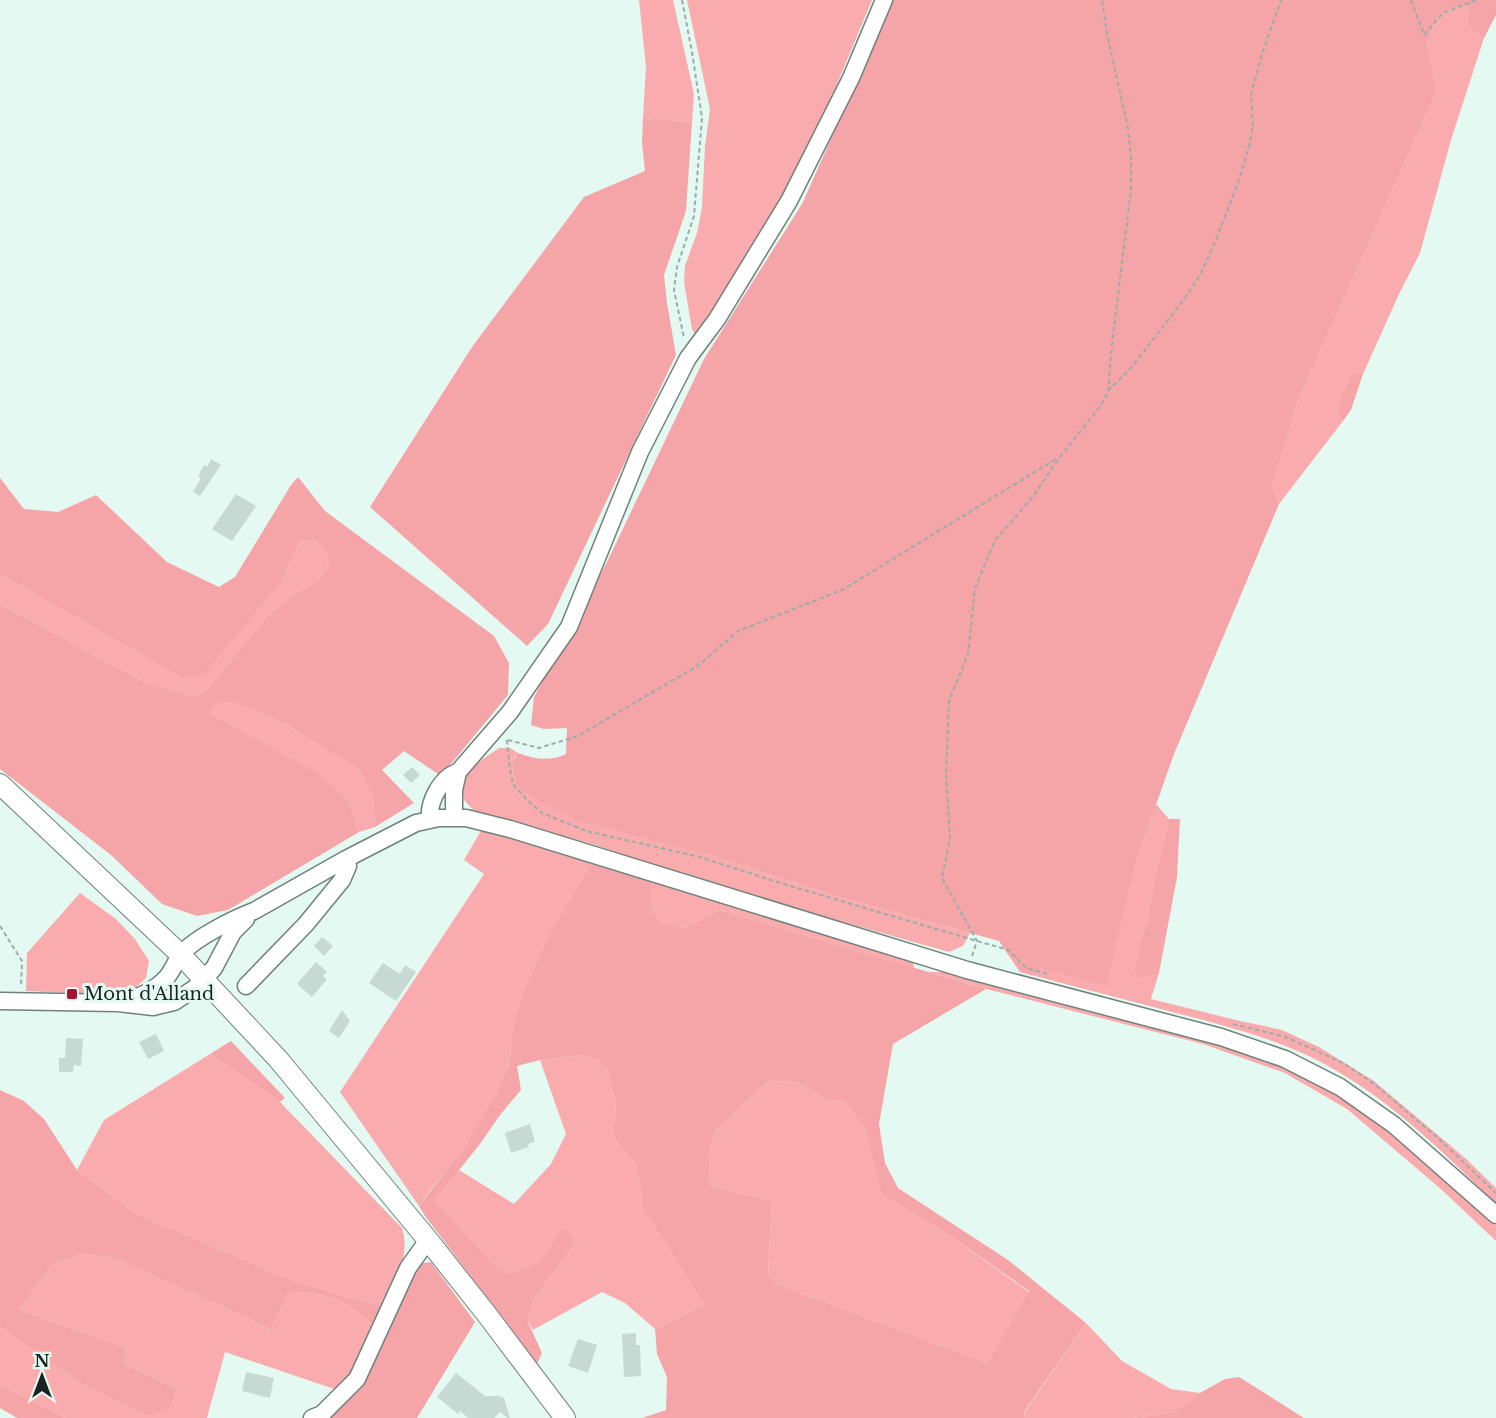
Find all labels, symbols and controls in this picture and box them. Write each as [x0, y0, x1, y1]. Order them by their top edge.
place label: Mont d'Alland [84, 983, 214, 1005]
marker: Mont d'Alland [65, 987, 79, 1001]
north arrow [12, 1346, 72, 1406]
text: N [34, 1351, 50, 1371]

